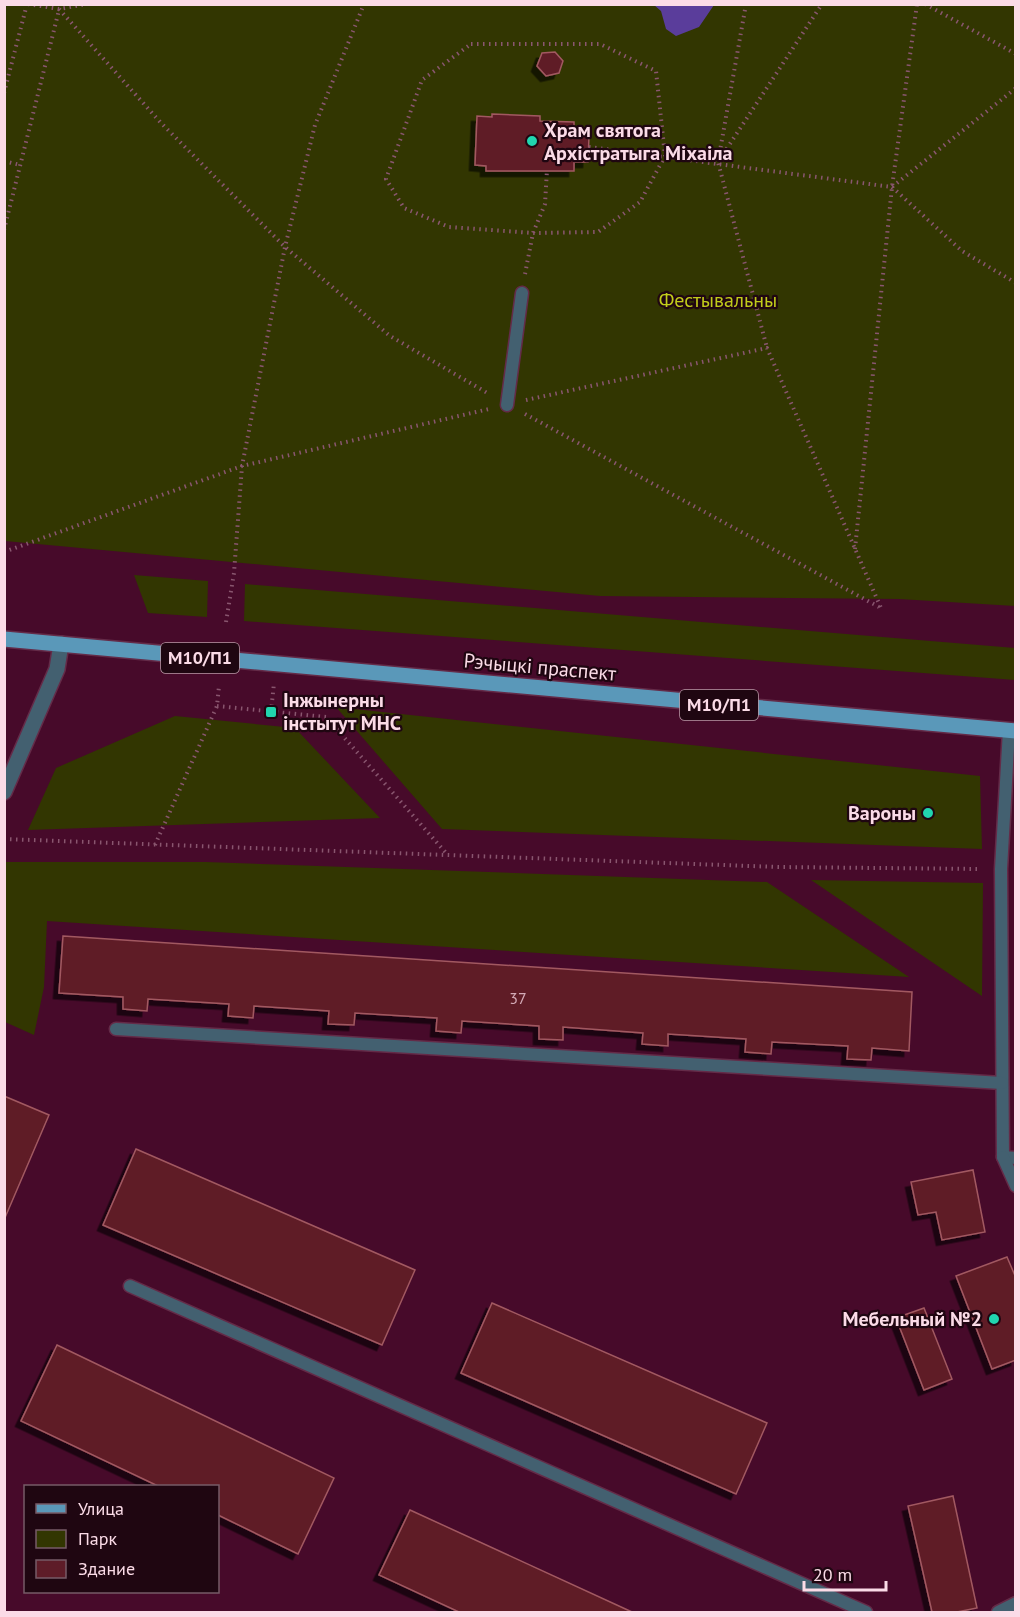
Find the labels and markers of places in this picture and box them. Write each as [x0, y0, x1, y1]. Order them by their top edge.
place label: Храм святога Архістратыга Міхаіла [544, 117, 733, 166]
marker: Храм святога Архістратыга Міхаіла [525, 134, 539, 148]
place label: Інжынерны інстытут МНС [283, 687, 401, 736]
marker: Інжынерны інстытут МНС [264, 705, 278, 719]
place label: Вароны [848, 800, 916, 826]
marker: Вароны [921, 806, 935, 820]
place label: Мебельный №2 [842, 1306, 982, 1332]
marker: Мебельный №2 [987, 1312, 1001, 1326]

